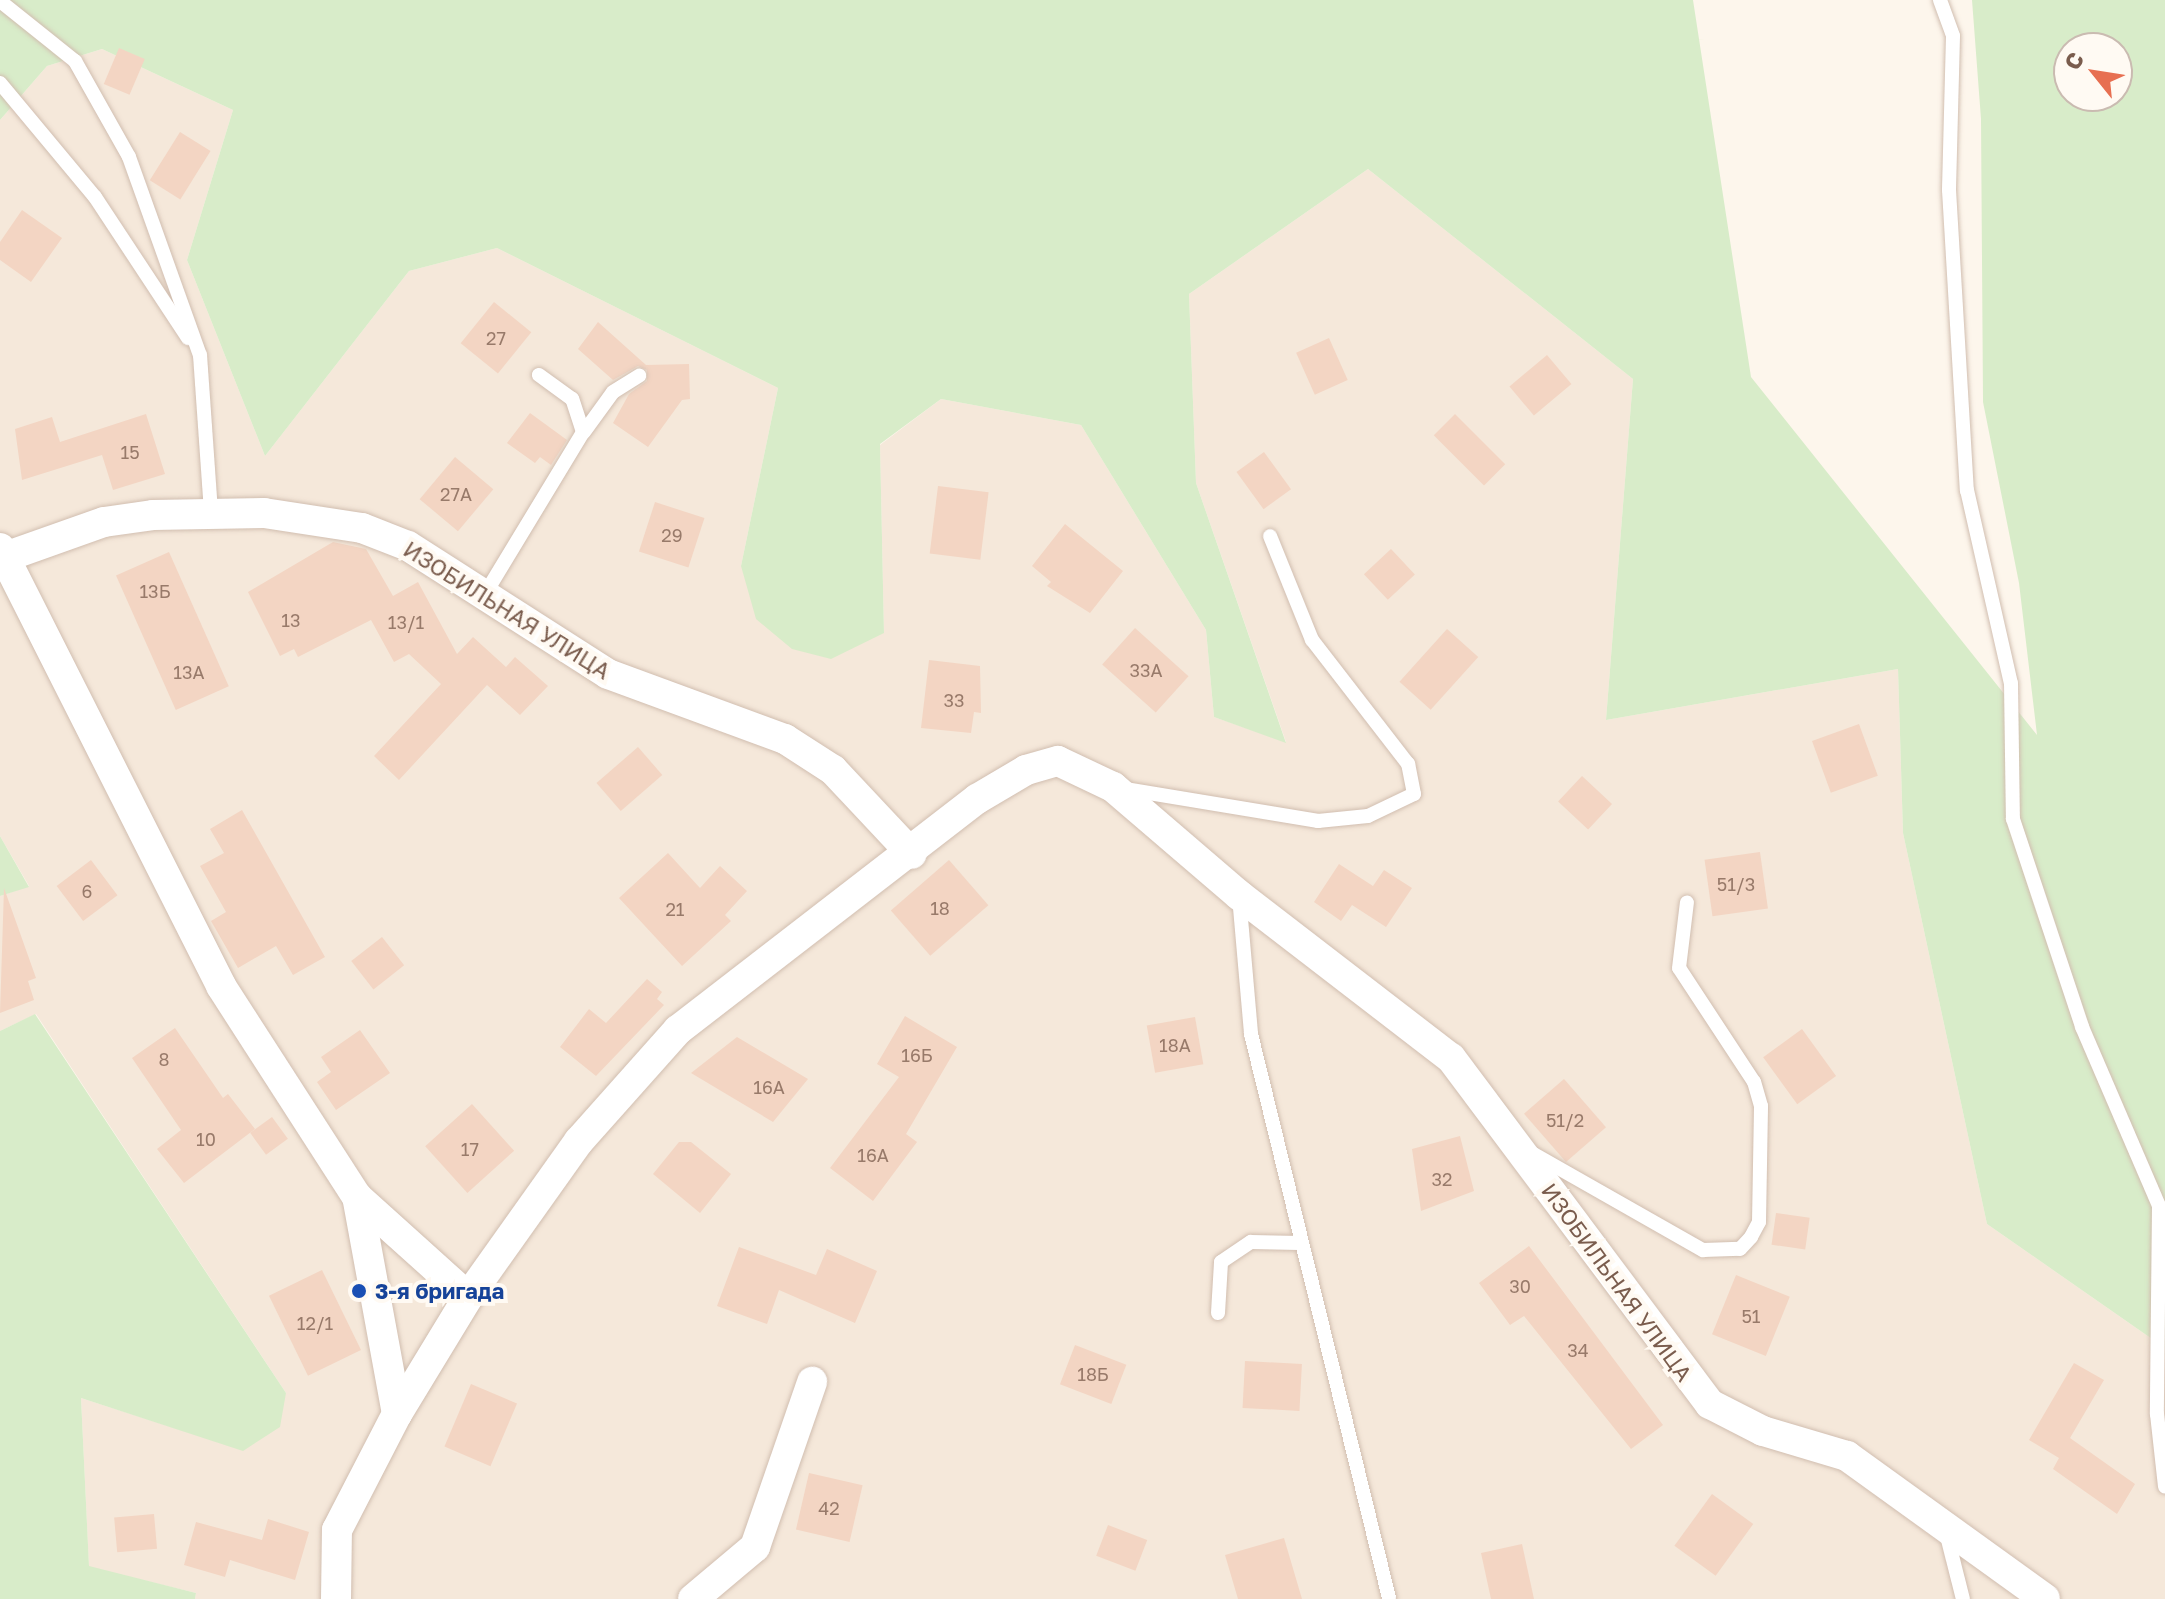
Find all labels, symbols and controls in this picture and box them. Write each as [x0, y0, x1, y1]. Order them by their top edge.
north arrow [2053, 32, 2133, 112]
text: С [2058, 47, 2089, 74]
house number: 27 [486, 327, 506, 349]
house number: 15 [120, 441, 140, 463]
house number: 27А [440, 483, 472, 505]
house number: 29 [661, 524, 683, 546]
street label: ИЗОБИЛЬНАЯ УЛИЦА [399, 536, 615, 684]
house number: 13Б [139, 580, 171, 602]
house number: 13 [281, 609, 301, 631]
house number: 13/1 [388, 611, 424, 633]
house number: 33А [1129, 659, 1163, 681]
house number: 13А [173, 661, 205, 683]
house number: 33 [943, 689, 965, 711]
house number: 51/3 [1717, 873, 1755, 895]
house number: 6 [82, 880, 92, 902]
house number: 18 [930, 897, 950, 919]
house number: 21 [665, 898, 685, 920]
house number: 18А [1159, 1034, 1191, 1056]
house number: 16Б [901, 1044, 933, 1066]
house number: 8 [159, 1048, 169, 1070]
house number: 16А [753, 1076, 785, 1098]
house number: 51/2 [1546, 1109, 1584, 1131]
house number: 10 [196, 1128, 216, 1150]
house number: 17 [461, 1138, 479, 1160]
house number: 16А [857, 1144, 889, 1166]
house number: 32 [1432, 1168, 1452, 1190]
street label: ИЗОБИЛЬНАЯ УЛИЦА [1536, 1178, 1698, 1386]
house number: 30 [1509, 1275, 1531, 1297]
place label: 3-я бригада [375, 1278, 504, 1304]
marker: 3-я бригада [350, 1282, 368, 1300]
house number: 51 [1741, 1305, 1761, 1327]
house number: 12/1 [297, 1312, 333, 1334]
house number: 34 [1567, 1339, 1589, 1361]
house number: 18Б [1077, 1363, 1109, 1385]
house number: 42 [818, 1497, 840, 1519]

